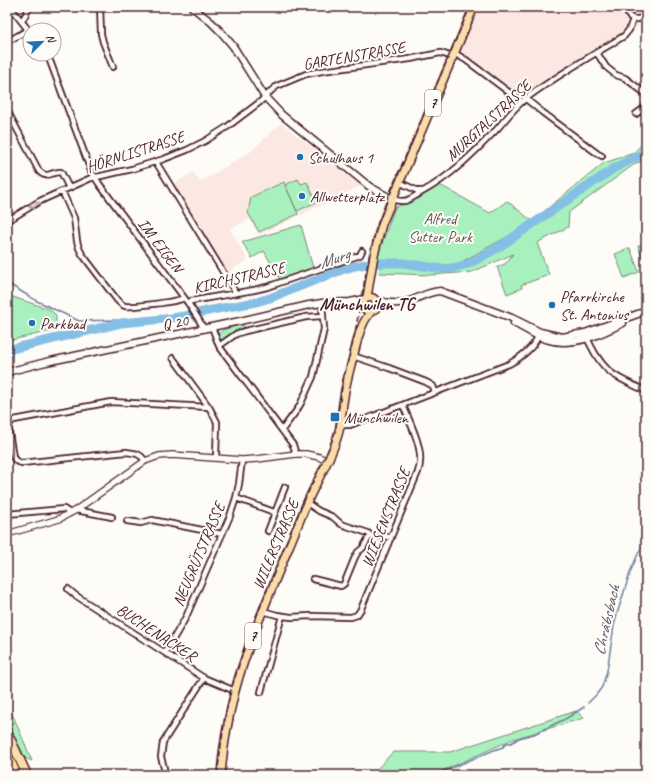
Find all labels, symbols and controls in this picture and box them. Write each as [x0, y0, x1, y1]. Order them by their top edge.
north arrow [22, 22, 62, 62]
text: N [43, 32, 60, 46]
street label: GARTENSTRASSE [302, 37, 409, 75]
street label: MURGTALSTRASSE [442, 74, 537, 165]
road number: 7 [425, 90, 441, 116]
street label: HÖRNLISTRASSE [84, 126, 189, 177]
place label: Schulhaus 1 [308, 148, 374, 168]
marker: Schulhaus 1 [295, 152, 305, 162]
place label: Allwetterplatz [310, 187, 386, 207]
marker: Allwetterplatz [297, 191, 307, 201]
one-way arrow [28, 201, 40, 209]
park label: Alfred Sutter Park [408, 209, 473, 247]
street label: IM EIGEN [133, 214, 189, 279]
water label: Murg [316, 243, 355, 273]
street label: KIRCHSTRASSE [192, 257, 289, 298]
place label: Pfarrkirche St. Antonius [560, 287, 630, 325]
district label: Münchwilen TG [319, 293, 416, 315]
marker: Pfarrkirche St. Antonius [547, 300, 557, 310]
street label: Q 20 [160, 310, 192, 335]
place label: Parkbad [40, 314, 88, 334]
marker: Parkbad [27, 318, 37, 328]
place label: Münchwilen [344, 408, 409, 428]
marker: Münchwilen [329, 411, 341, 423]
street label: WIESENSTRASSE [357, 463, 416, 570]
street label: WILERSTRASSE [248, 494, 305, 592]
street label: NEUGRÜTSTRASSE [168, 498, 231, 609]
water label: Chräbsbach [588, 582, 625, 657]
street label: BUCHENACKER [113, 600, 202, 667]
road number: 7 [245, 623, 261, 649]

